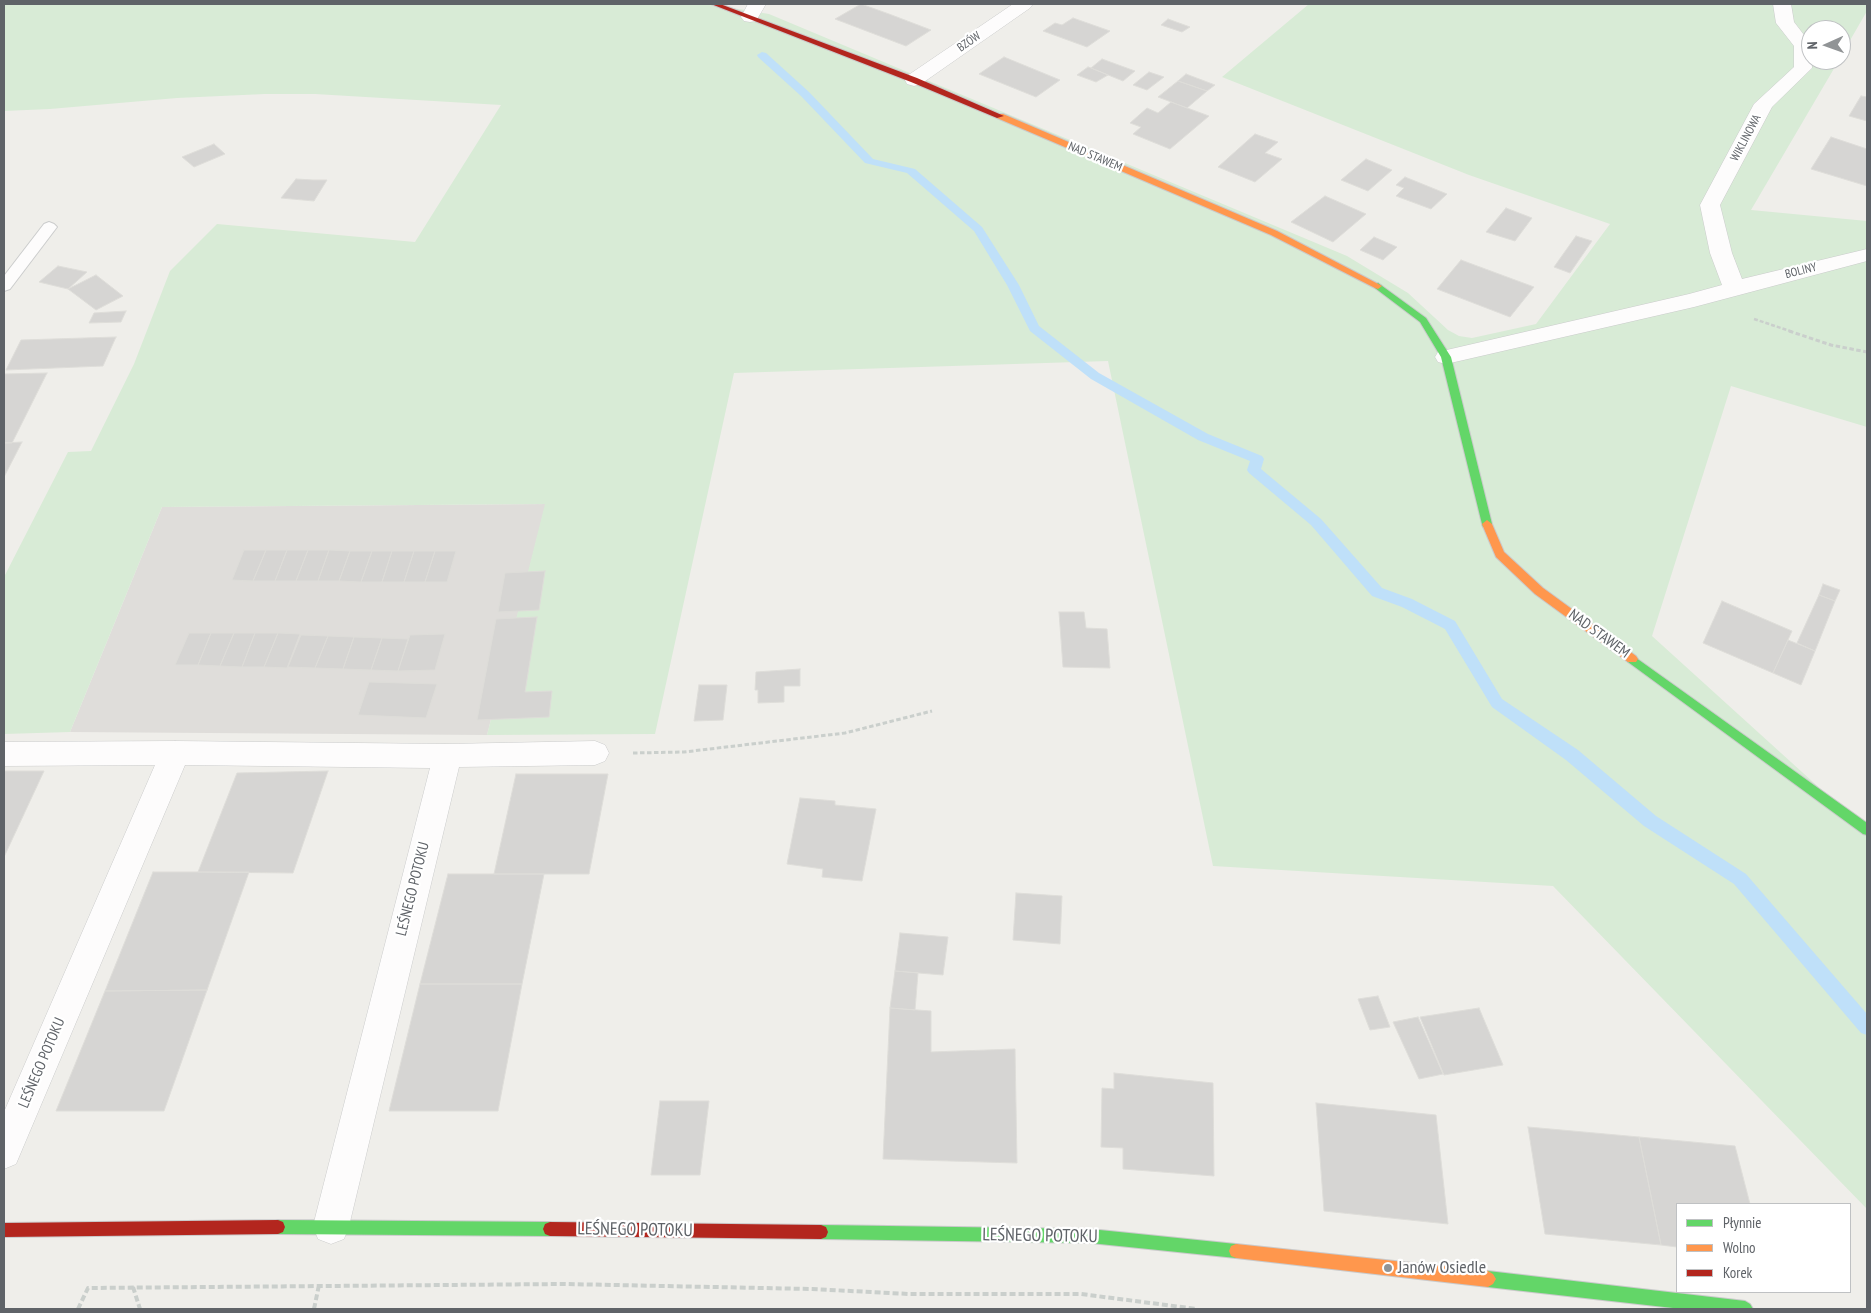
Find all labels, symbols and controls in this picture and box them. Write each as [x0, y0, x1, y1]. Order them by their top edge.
north arrow [1801, 20, 1851, 70]
street label: BZÓW [955, 29, 983, 55]
text: N [1803, 41, 1821, 50]
street label: WIKLINOWA [1728, 112, 1764, 164]
street label: NAD STAWEM [1066, 139, 1124, 175]
street label: BOLINY [1784, 260, 1818, 282]
street label: NAD STAWEM [1565, 606, 1633, 662]
street label: LEŚNEGO POTOKU [393, 840, 433, 938]
street label: LEŚNEGO POTOKU [15, 1015, 69, 1111]
legend [1676, 1203, 1851, 1293]
text: Płynnie [1723, 1213, 1762, 1232]
street label: LEŚNEGO POTOKU [577, 1218, 693, 1242]
street label: LEŚNEGO POTOKU [982, 1224, 1098, 1248]
text: Wolno [1723, 1238, 1756, 1257]
place label: Janów Osiedle [1398, 1257, 1486, 1279]
marker: Janów Osiedle [1382, 1262, 1394, 1274]
text: Korek [1723, 1263, 1752, 1282]

